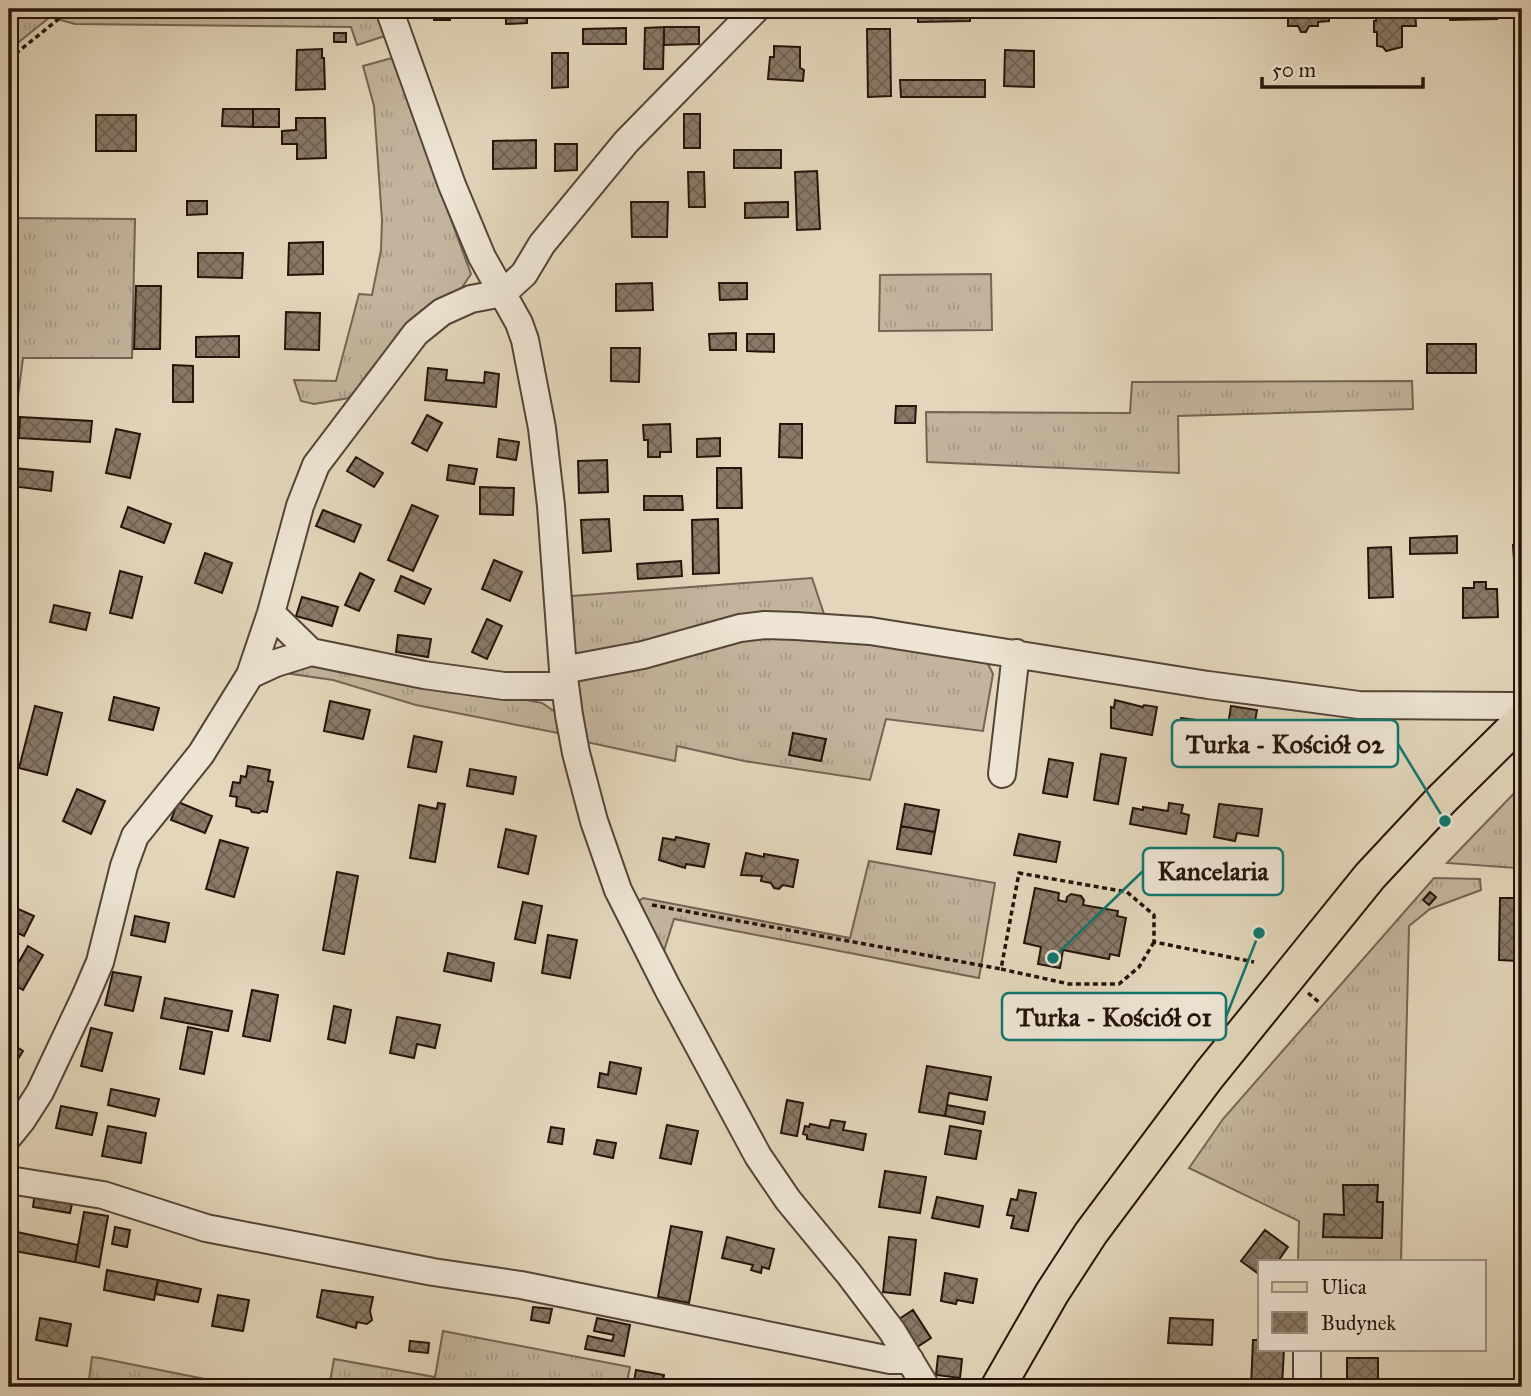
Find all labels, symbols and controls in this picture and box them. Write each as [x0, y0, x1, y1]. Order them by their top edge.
scale bar [1262, 46, 1422, 90]
text: 50 m [1272, 57, 1317, 83]
callout: Turka - Kościół 02 [1172, 720, 1398, 767]
text: Turka - Kościół 02 [1185, 728, 1385, 760]
callout: Kancelaria [1143, 848, 1283, 895]
text: Kancelaria [1157, 855, 1270, 887]
callout: Turka - Kościół 01 [1002, 993, 1226, 1040]
text: Turka - Kościół 01 [1015, 1001, 1212, 1033]
legend [1258, 1260, 1486, 1350]
text: Ulica [1321, 1274, 1367, 1300]
text: Budynek [1321, 1310, 1396, 1336]

